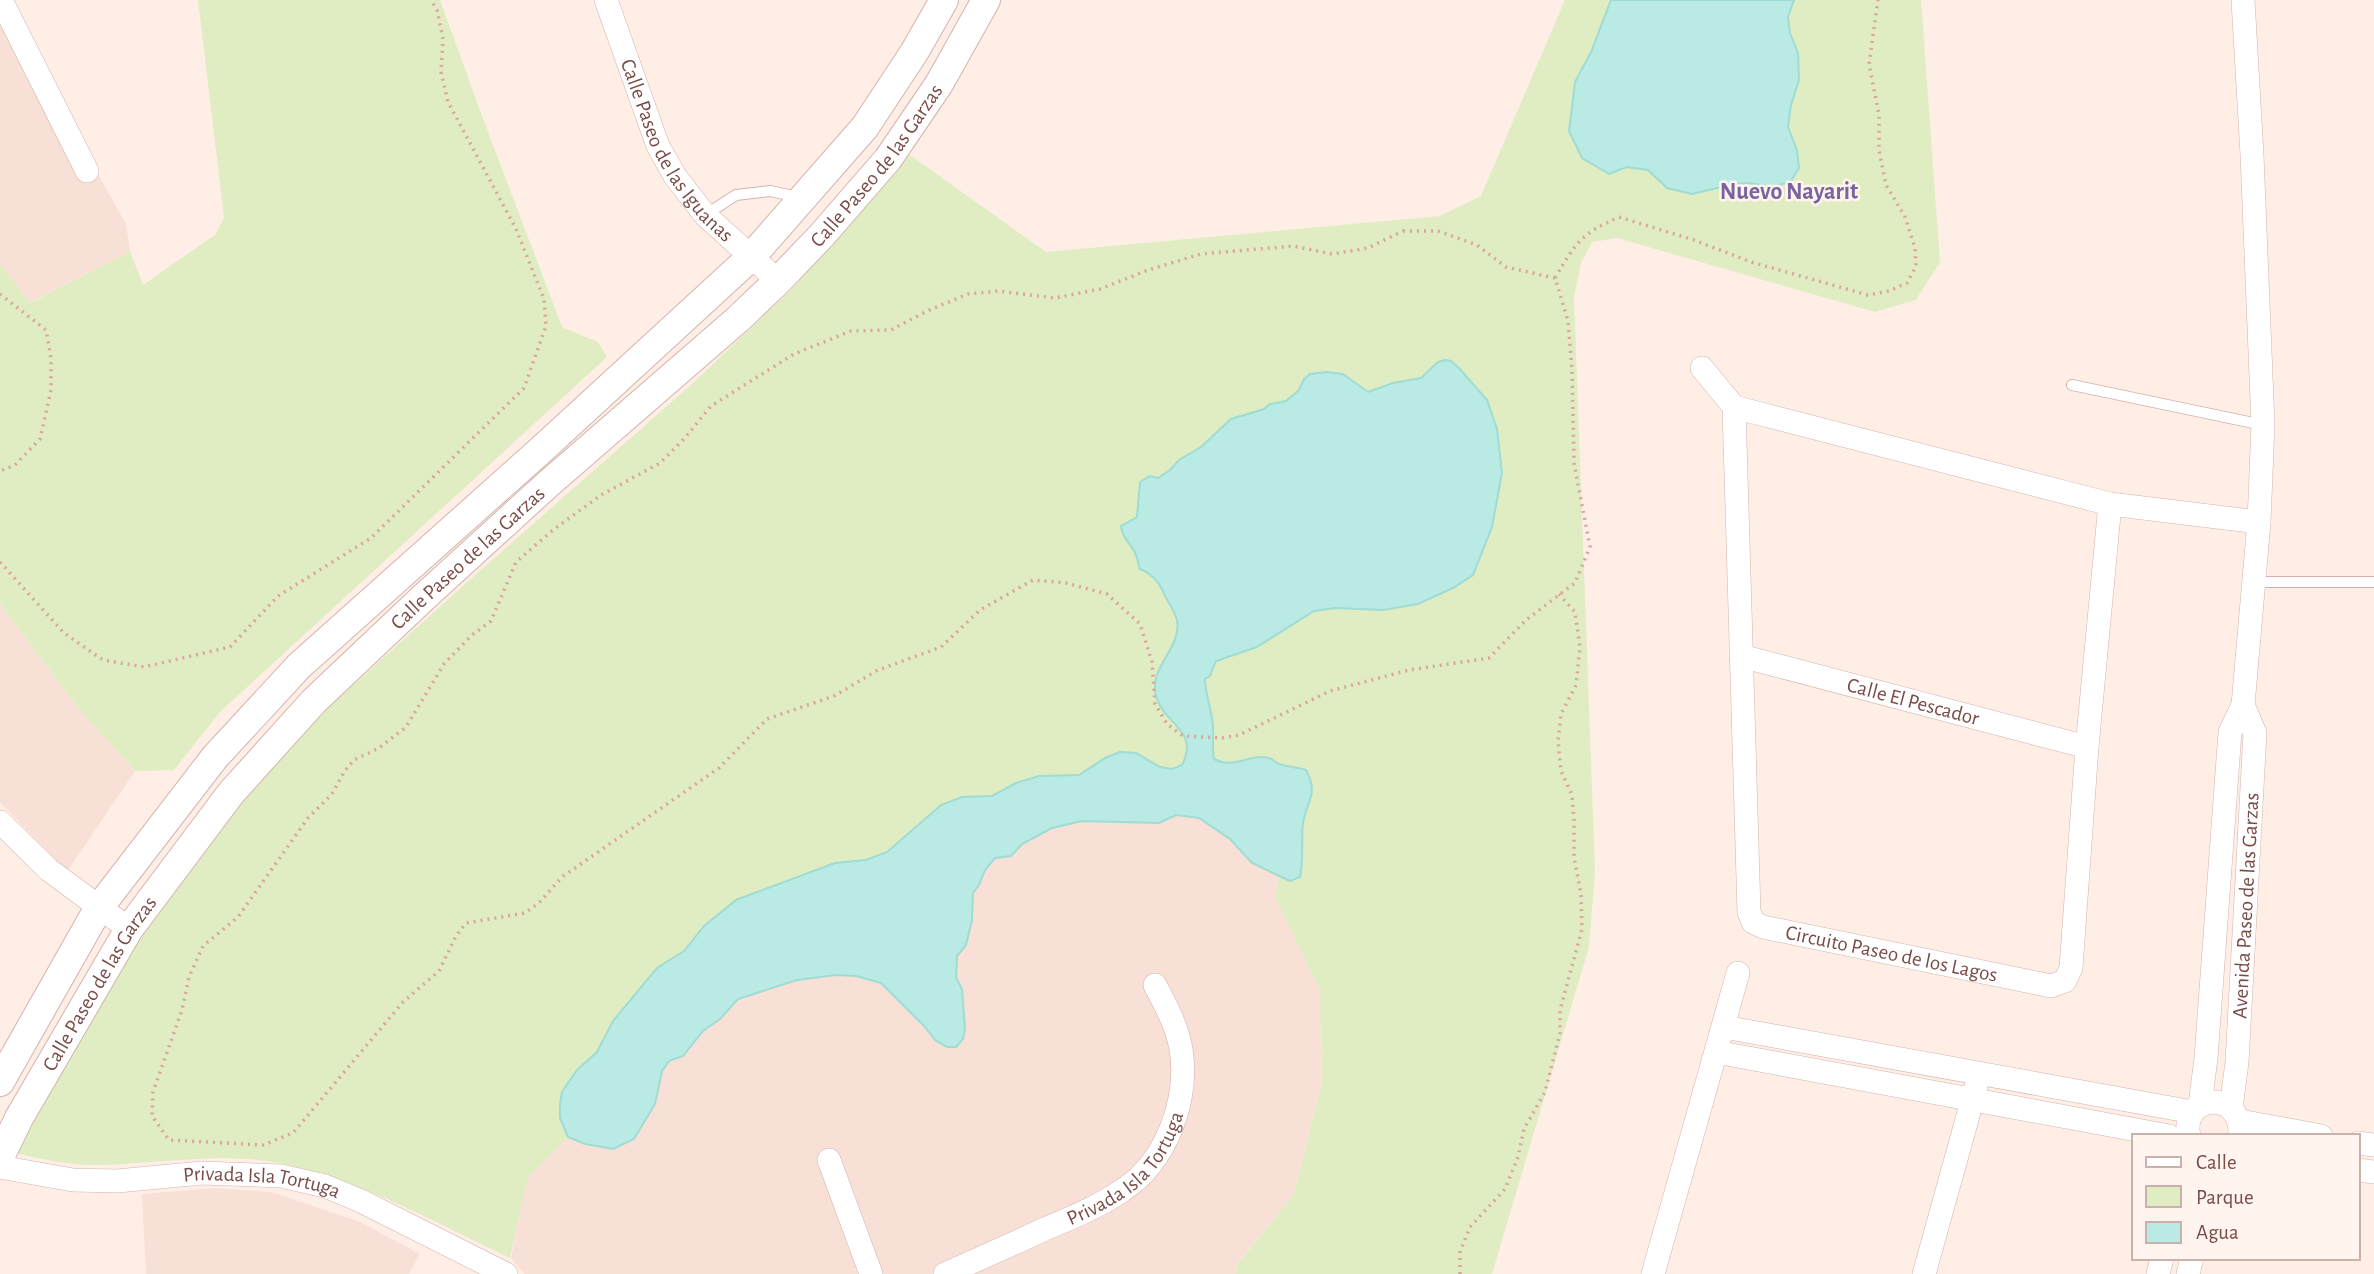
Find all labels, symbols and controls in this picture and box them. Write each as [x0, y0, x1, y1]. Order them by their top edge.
street label: Calle Paseo de las Iguanas [617, 56, 737, 246]
street label: Calle Paseo de las Garzas [806, 80, 946, 251]
district label: Nuevo Nayarit [1720, 180, 1858, 204]
street label: Calle Paseo de las Garzas [387, 482, 549, 633]
street label: Calle El Pescador [1845, 674, 1982, 729]
street label: Avenida Paseo de las Garzas [2229, 792, 2262, 1019]
street label: Calle Paseo de las Garzas [38, 892, 160, 1075]
street label: Circuito Paseo de los Lagos [1784, 921, 2000, 985]
street label: Privada Isla Tortuga [1064, 1109, 1187, 1229]
legend [2132, 1134, 2360, 1260]
text: Calle [2196, 1152, 2237, 1173]
street label: Privada Isla Tortuga [182, 1162, 344, 1202]
text: Parque [2196, 1187, 2254, 1208]
text: Agua [2196, 1222, 2239, 1243]

